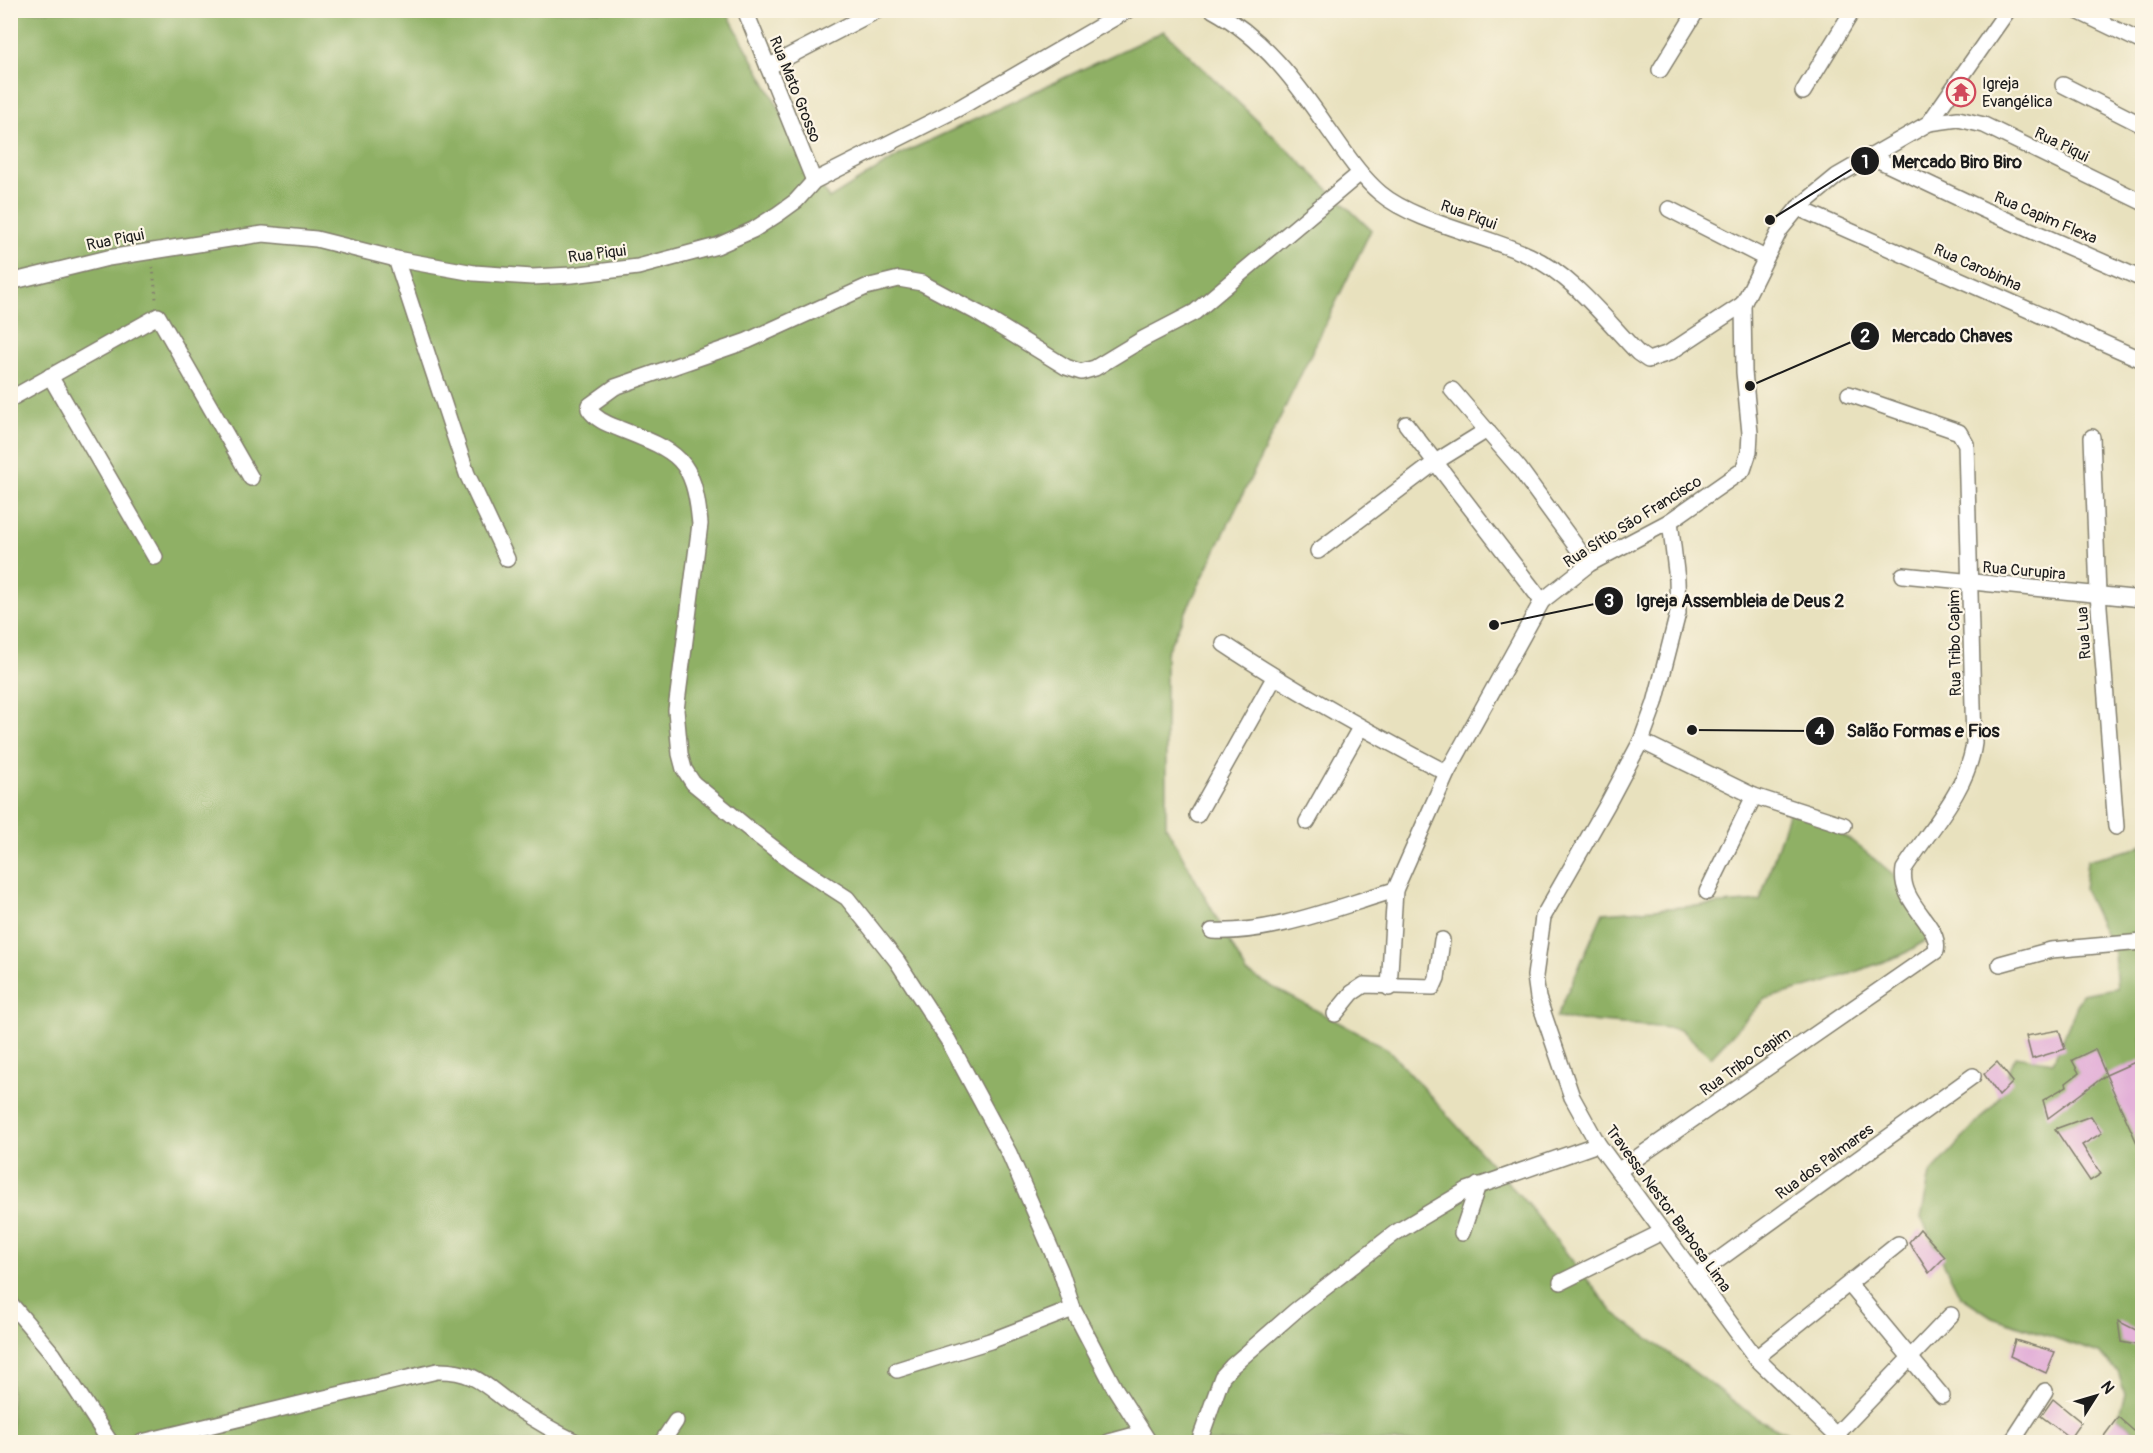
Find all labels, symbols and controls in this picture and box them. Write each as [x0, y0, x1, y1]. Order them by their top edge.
street label: Rua Mato Grosso [765, 33, 826, 146]
place label: Igreja Evangélica [1982, 74, 2052, 112]
temple icon: Igreja Evangélica [1945, 76, 1977, 108]
street label: Rua Piqui [2031, 123, 2092, 167]
callout: Mercado Biro Biro [1850, 143, 2034, 179]
text: 1 [1861, 151, 1869, 174]
text: Mercado Biro Biro [1892, 151, 2022, 174]
street label: Rua Capim Flexa [1991, 187, 2100, 249]
street label: Rua Piqui [1438, 196, 1500, 234]
street label: Rua Piqui [85, 225, 146, 255]
street label: Rua Piqui [567, 240, 627, 267]
street label: Rua Carobinha [1931, 240, 2025, 296]
callout: Mercado Chaves [1850, 318, 2025, 354]
text: 2 [1860, 325, 1870, 348]
text: Mercado Chaves [1892, 325, 2013, 348]
street label: Rua Sítio São Francisco [1560, 471, 1706, 573]
street label: Rua Curupira [1981, 557, 2066, 585]
callout: Igreja Assembleia de Deus 2 [1594, 583, 1857, 619]
street label: Rua Tribo Capim [1944, 589, 1966, 696]
text: 3 [1604, 590, 1614, 613]
text: Igreja Assembleia de Deus 2 [1636, 590, 1844, 613]
street label: Rua Lua [2072, 606, 2096, 660]
callout: Salão Formas e Fios [1805, 713, 2012, 749]
text: 4 [1815, 720, 1826, 743]
text: Salão Formas e Fios [1847, 720, 2000, 743]
street label: Rua Tribo Capim [1696, 1023, 1795, 1101]
street label: Rua dos Palmares [1772, 1119, 1878, 1204]
street label: Travessa Nestor Barbosa Lima [1601, 1121, 1736, 1296]
north arrow [2066, 1366, 2126, 1426]
text: N [2096, 1377, 2119, 1398]

